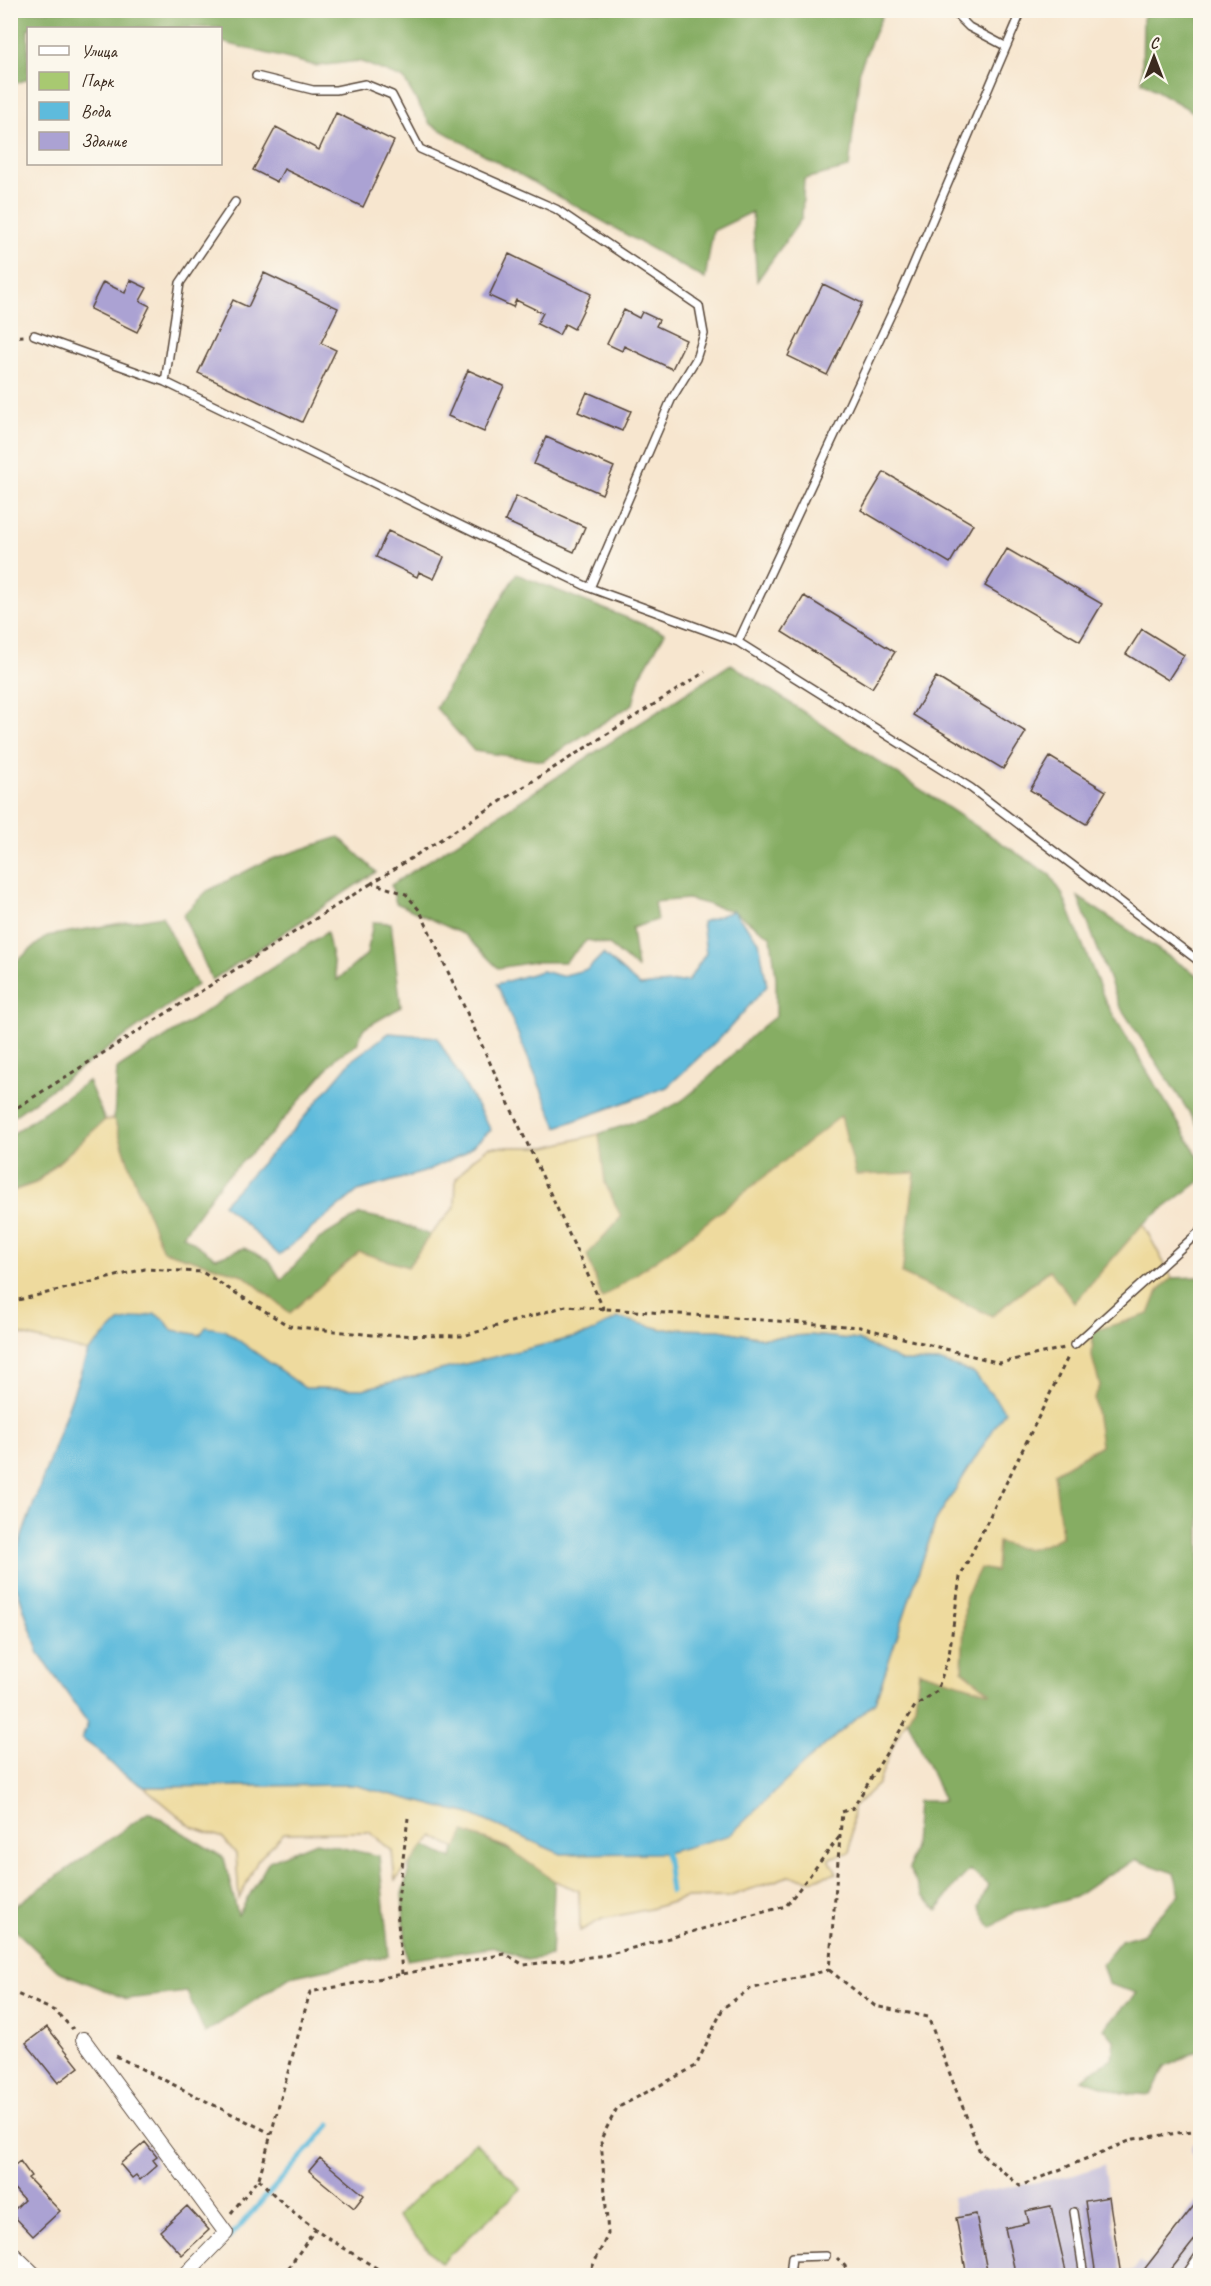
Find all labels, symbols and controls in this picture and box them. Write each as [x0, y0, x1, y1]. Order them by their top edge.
legend [27, 27, 222, 165]
north arrow [1124, 27, 1184, 87]
text: С [1150, 33, 1160, 53]
text: Улица [81, 40, 118, 62]
text: Парк [81, 70, 115, 92]
text: Вода [81, 100, 112, 122]
text: Здание [81, 130, 127, 152]

